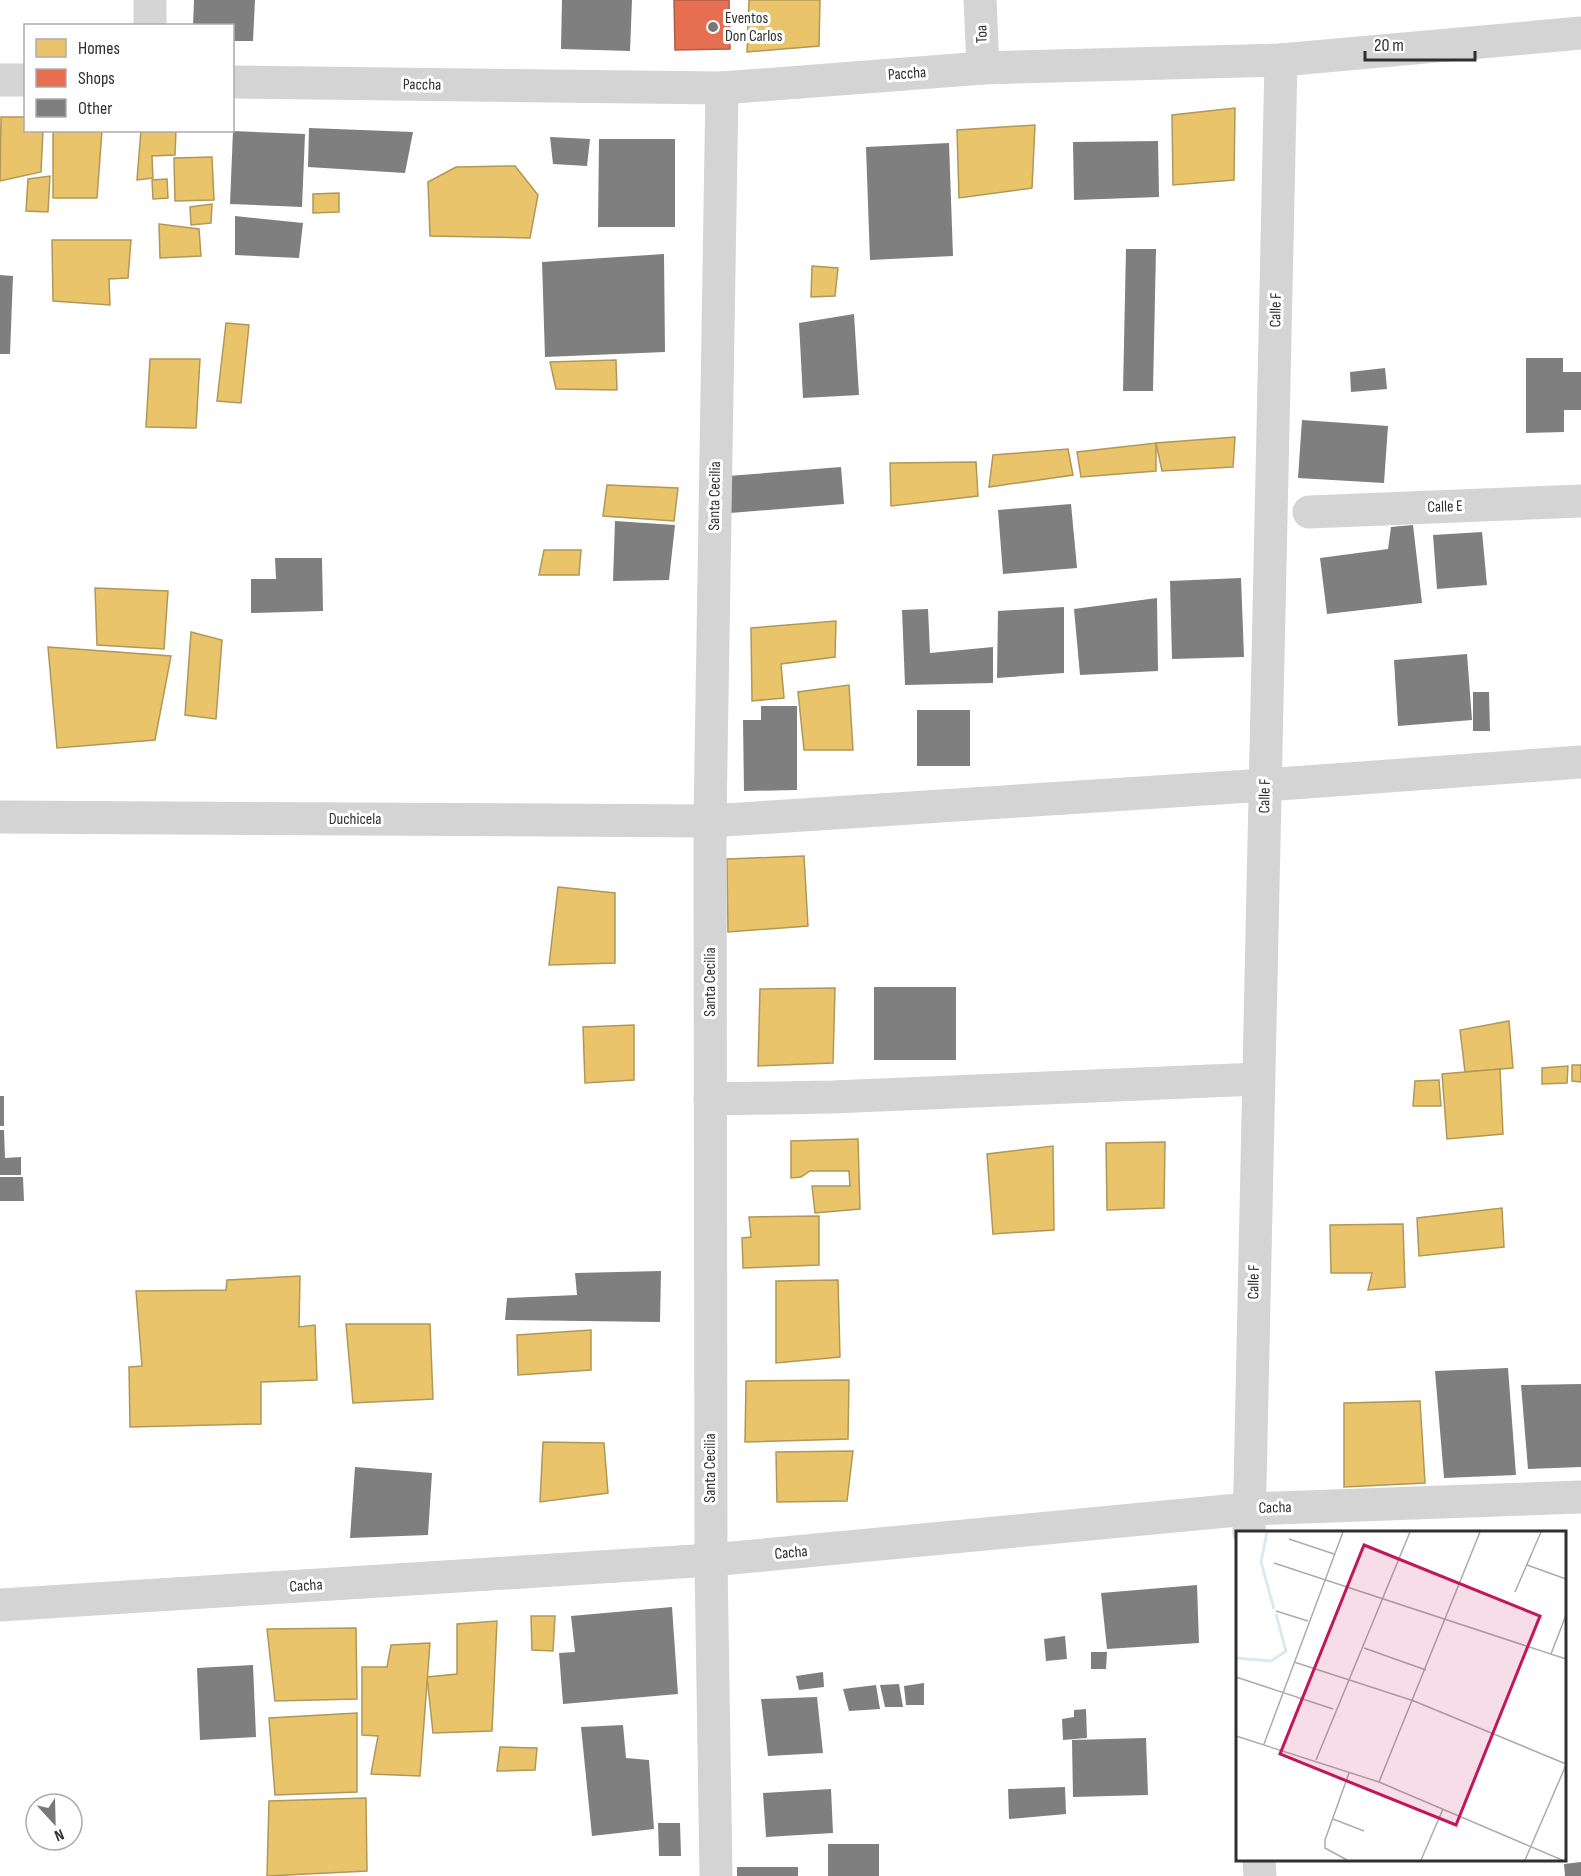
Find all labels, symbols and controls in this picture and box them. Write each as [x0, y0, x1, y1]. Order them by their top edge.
place label: Eventos Don Carlos [725, 9, 783, 46]
marker: Eventos Don Carlos [706, 20, 720, 34]
legend [24, 24, 234, 132]
scale bar [1365, 24, 1474, 62]
street label: Toa [972, 25, 992, 43]
text: 20 m [1374, 35, 1404, 56]
text: Homes [78, 38, 120, 59]
street label: Paccha [887, 63, 927, 85]
text: Shops [78, 68, 115, 89]
street label: Paccha [403, 75, 441, 95]
text: Other [78, 98, 112, 119]
street label: Calle F [1266, 292, 1286, 328]
street label: Santa Cecilia [705, 461, 725, 531]
street label: Calle E [1427, 497, 1463, 517]
street label: Calle F [1255, 778, 1275, 814]
street label: Duchicela [329, 810, 381, 829]
street label: Santa Cecilia [701, 947, 720, 1017]
street label: Calle F [1244, 1264, 1264, 1300]
street label: Santa Cecilia [701, 1433, 720, 1503]
street label: Cacha [1258, 1498, 1292, 1518]
inset map [1236, 1531, 1566, 1861]
street label: Cacha [774, 1542, 808, 1564]
street label: Cacha [289, 1575, 323, 1597]
north arrow [24, 1792, 84, 1852]
text: N [52, 1824, 67, 1845]

